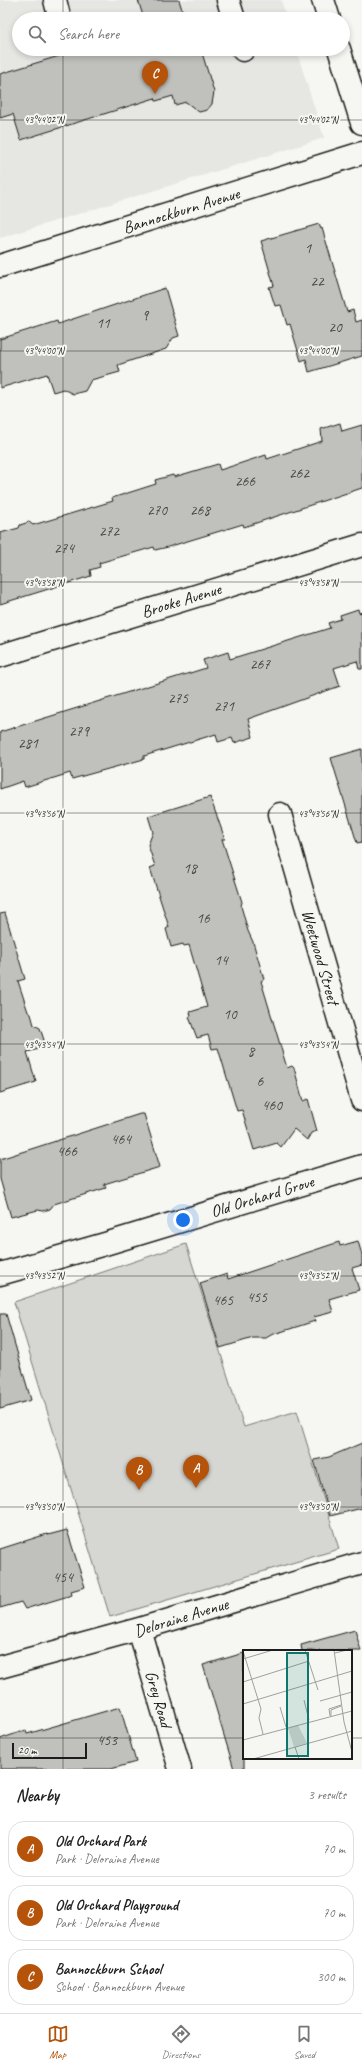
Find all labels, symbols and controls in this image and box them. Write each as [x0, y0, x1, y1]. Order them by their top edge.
search box [12, 12, 350, 56]
icon: search [26, 23, 48, 45]
text: Search here [58, 25, 119, 44]
pin: C [142, 61, 168, 94]
text: 43°44'02"N [24, 113, 66, 126]
text: 43°44'02"N [298, 113, 340, 126]
street label: Bannockburn Avenue [120, 182, 243, 238]
house number: 1 [305, 239, 313, 258]
house number: 22 [310, 272, 325, 291]
house number: 9 [142, 306, 150, 325]
house number: 11 [96, 314, 111, 333]
house number: 20 [328, 318, 343, 337]
text: 43°44'00"N [24, 344, 66, 357]
text: 43°44'00"N [298, 344, 340, 357]
house number: 262 [289, 464, 310, 483]
house number: 266 [235, 472, 256, 491]
house number: 270 [147, 501, 168, 520]
house number: 268 [190, 501, 211, 520]
house number: 272 [99, 522, 120, 541]
house number: 274 [54, 539, 75, 558]
text: 43°43'58"N [24, 576, 66, 589]
text: 43°43'58"N [298, 576, 340, 589]
street label: Brooke Avenue [139, 578, 225, 623]
house number: 267 [250, 655, 271, 674]
house number: 275 [168, 689, 189, 708]
house number: 271 [214, 697, 235, 716]
house number: 279 [69, 722, 90, 741]
house number: 281 [18, 734, 39, 753]
text: 43°43'56"N [24, 807, 66, 820]
text: 43°43'56"N [298, 807, 340, 820]
house number: 18 [183, 859, 198, 878]
street label: Weetwood Street [297, 907, 345, 1009]
house number: 16 [196, 909, 211, 928]
house number: 14 [214, 951, 229, 970]
house number: 10 [223, 1005, 238, 1024]
text: 43°43'54"N [24, 1038, 66, 1051]
text: 43°43'54"N [298, 1038, 340, 1051]
house number: 8 [248, 1042, 256, 1061]
house number: 6 [257, 1072, 265, 1091]
house number: 460 [262, 1096, 283, 1115]
house number: 464 [111, 1130, 132, 1149]
house number: 466 [57, 1142, 78, 1161]
street label: Old Orchard Grove [208, 1170, 318, 1222]
your location [173, 1210, 193, 1230]
text: 43°43'52"N [24, 1269, 66, 1282]
text: 43°43'52"N [298, 1269, 340, 1282]
house number: 455 [247, 1288, 268, 1307]
house number: 465 [213, 1291, 234, 1310]
pin: A [183, 1455, 209, 1488]
pin: B [126, 1457, 152, 1490]
text: 43°43'50"N [24, 1500, 66, 1513]
text: 43°43'50"N [298, 1500, 340, 1513]
house number: 454 [53, 1568, 74, 1587]
street label: Deloraine Avenue [132, 1593, 232, 1642]
inset map [243, 1650, 352, 1759]
street label: Grey Road [140, 1668, 177, 1732]
house number: 453 [97, 1731, 118, 1750]
scale bar [12, 1741, 87, 1760]
text: 20 m [18, 1743, 37, 1757]
text: Nearby [16, 1785, 59, 1806]
text: 3 results [308, 1787, 346, 1803]
text: Old Orchard Park [55, 1832, 146, 1851]
text: A [27, 1841, 33, 1857]
text: 70 m [323, 1841, 345, 1857]
text: Park · Deloraine Avenue [55, 1851, 159, 1867]
text: Old Orchard Playground [55, 1896, 178, 1915]
text: B [27, 1905, 33, 1921]
text: 70 m [323, 1905, 345, 1921]
text: Park · Deloraine Avenue [55, 1915, 159, 1931]
text: Bannockburn School [55, 1960, 162, 1979]
text: C [27, 1969, 33, 1985]
text: 300 m [317, 1969, 345, 1985]
text: School · Bannockburn Avenue [55, 1979, 184, 1995]
tab: Map [47, 2023, 69, 2061]
tab: Directions [162, 2023, 200, 2061]
tab: Saved [293, 2023, 315, 2061]

